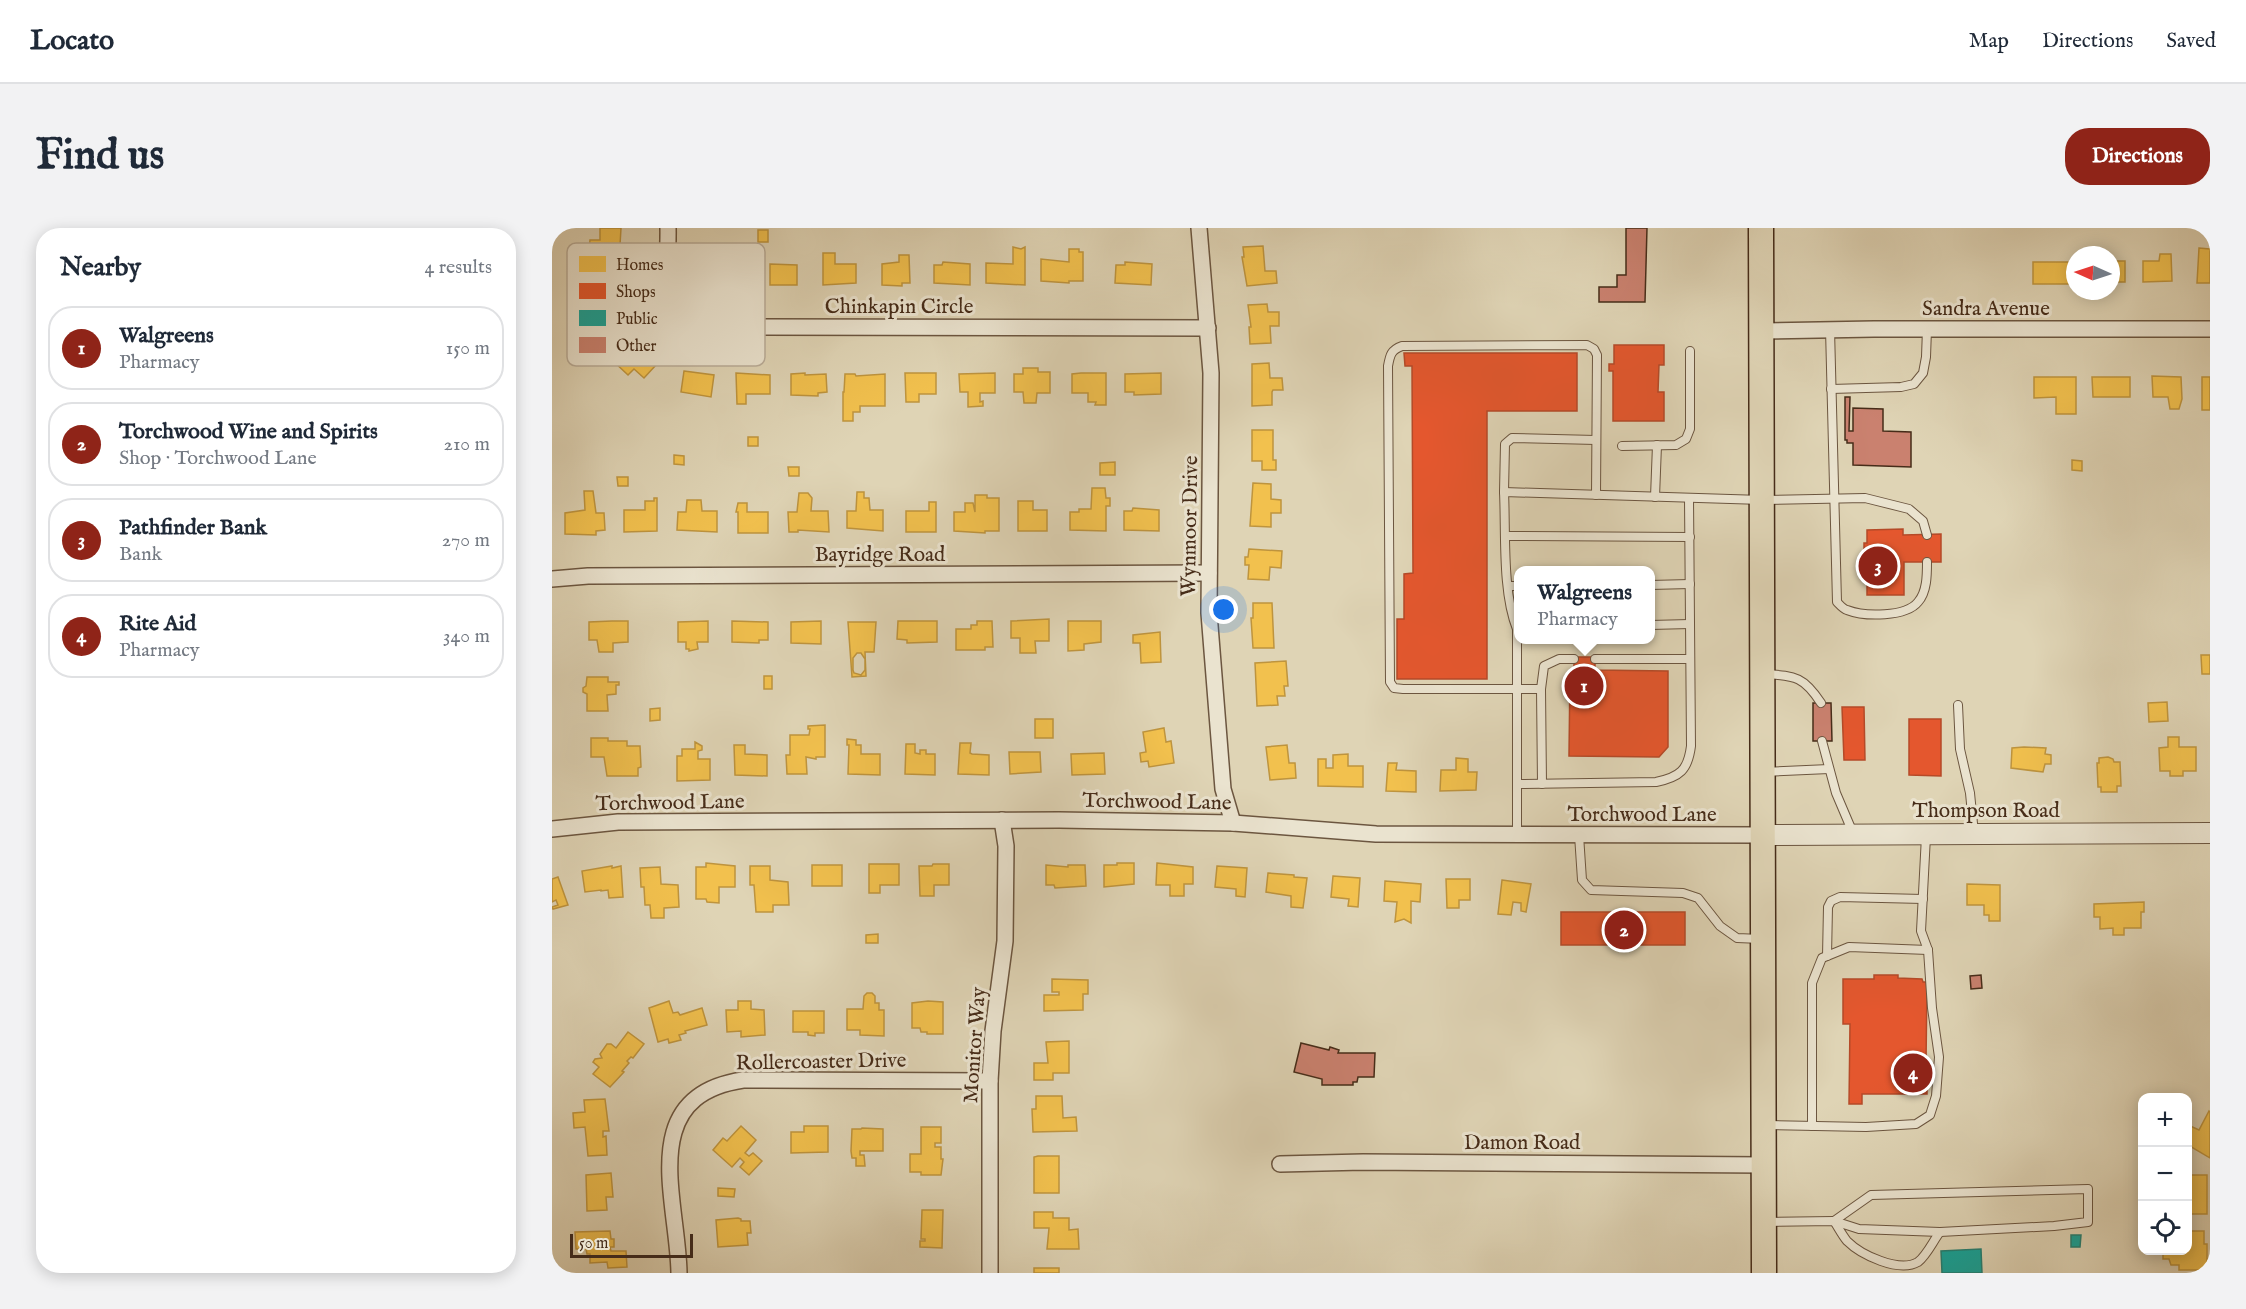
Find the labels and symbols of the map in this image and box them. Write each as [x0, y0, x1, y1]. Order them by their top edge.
legend [567, 243, 765, 366]
north arrow [2066, 246, 2120, 300]
text: Homes [616, 256, 664, 276]
text: Shops [616, 283, 656, 303]
street label: Chinkapin Circle [825, 294, 974, 321]
street label: Sandra Avenue [1922, 296, 2050, 323]
text: Public [616, 310, 658, 330]
text: Other [616, 337, 657, 357]
street label: Wynmoor Drive [1176, 455, 1205, 597]
street label: Bayridge Road [815, 542, 946, 569]
pin: 3 [1858, 544, 1898, 588]
your location [1209, 595, 1238, 624]
pin: 1 [1564, 664, 1604, 708]
street label: Torchwood Lane [1082, 788, 1232, 817]
street label: Torchwood Lane [595, 789, 745, 818]
street label: Thompson Road [1912, 798, 2060, 825]
street label: Torchwood Lane [1567, 802, 1717, 829]
pin: 2 [1604, 908, 1644, 952]
street label: Monitor Way [958, 986, 993, 1104]
street label: Rollercoaster Drive [735, 1048, 907, 1077]
pin: 4 [1894, 1050, 1932, 1096]
street label: Damon Road [1464, 1130, 1581, 1157]
scale bar [570, 1231, 693, 1258]

